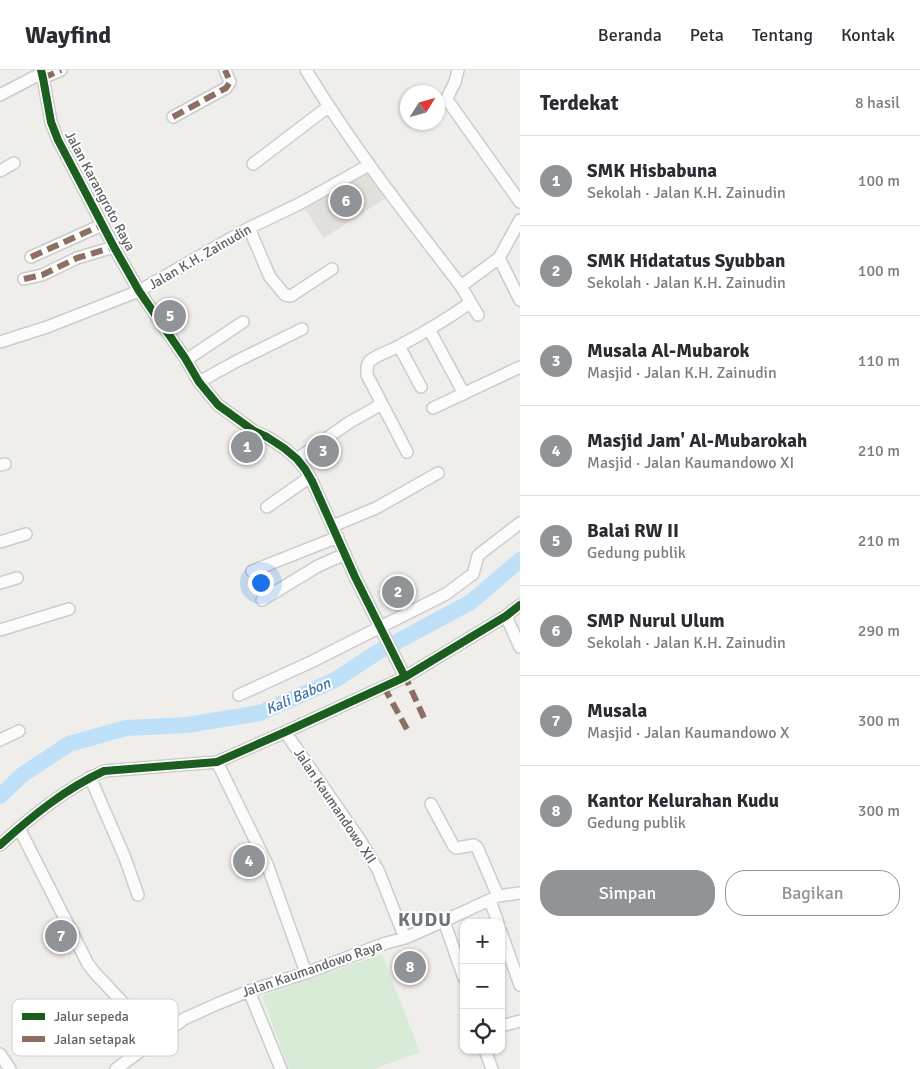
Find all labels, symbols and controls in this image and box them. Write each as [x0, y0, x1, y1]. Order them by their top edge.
text: Wayfind [25, 20, 111, 50]
text: Beranda [598, 24, 662, 46]
text: Peta [690, 24, 724, 46]
text: Tentang [752, 24, 813, 46]
text: Kontak [841, 24, 895, 46]
north arrow [400, 85, 445, 130]
text: Terdekat [540, 90, 619, 116]
text: 8 hasil [855, 93, 900, 113]
street label: Jalan Karangroto Raya [61, 128, 139, 254]
text: SMK Hisbabuna [587, 159, 717, 183]
text: 1 [552, 171, 560, 191]
text: 100 m [858, 171, 900, 191]
pin: 6 [330, 182, 362, 220]
text: Sekolah · Jalan K.H. Zainudin [587, 183, 786, 203]
street label: Jalan K.H. Zainudin [146, 221, 254, 293]
text: SMK Hidatatus Syubban [587, 249, 785, 273]
text: 2 [552, 261, 560, 281]
text: 100 m [858, 261, 900, 281]
text: Sekolah · Jalan K.H. Zainudin [587, 273, 786, 293]
pin: 5 [154, 297, 186, 335]
text: Musala Al-Mubarok [587, 339, 750, 363]
text: 3 [552, 351, 560, 371]
text: 110 m [858, 351, 900, 371]
text: Masjid · Jalan K.H. Zainudin [587, 363, 777, 383]
pin: 1 [231, 428, 263, 466]
text: Masjid Jam' Al-Mubarokah [587, 429, 807, 453]
pin: 3 [307, 432, 339, 470]
text: 4 [552, 441, 560, 461]
text: 210 m [858, 441, 900, 461]
text: Masjid · Jalan Kaumandowo XI [587, 453, 794, 473]
text: Balai RW II [587, 519, 679, 543]
text: 5 [552, 531, 560, 551]
text: 210 m [858, 531, 900, 551]
text: Gedung publik [587, 543, 686, 563]
your location [248, 570, 274, 596]
pin: 2 [382, 573, 414, 611]
text: SMP Nurul Ulum [587, 609, 725, 633]
text: 6 [552, 621, 560, 641]
text: 290 m [858, 621, 900, 641]
text: Sekolah · Jalan K.H. Zainudin [587, 633, 786, 653]
water label: Kali Babon [263, 673, 334, 718]
text: Musala [587, 699, 647, 723]
text: 7 [552, 711, 560, 731]
text: 300 m [858, 711, 900, 731]
text: Masjid · Jalan Kaumandowo X [587, 723, 789, 743]
street label: Jalan Kaumandowo XII [290, 745, 380, 867]
text: Kantor Kelurahan Kudu [587, 789, 779, 813]
text: 8 [552, 801, 560, 821]
text: 300 m [858, 801, 900, 821]
text: Gedung publik [587, 813, 686, 833]
pin: 4 [233, 842, 265, 880]
button: Simpan [540, 870, 715, 916]
button: Bagikan [725, 870, 900, 916]
district label: KUDU [398, 908, 452, 932]
pin: 7 [45, 917, 77, 955]
map controls [460, 919, 505, 1054]
button: + [460, 919, 505, 964]
street label: Jalan Kaumandowo Raya [240, 937, 384, 1001]
pin: 8 [394, 948, 426, 986]
button: − [460, 964, 505, 1009]
legend [12, 999, 178, 1056]
text: Jalur sepeda [54, 1008, 129, 1025]
button: locate [460, 1009, 505, 1054]
text: Jalan setapak [54, 1031, 136, 1048]

